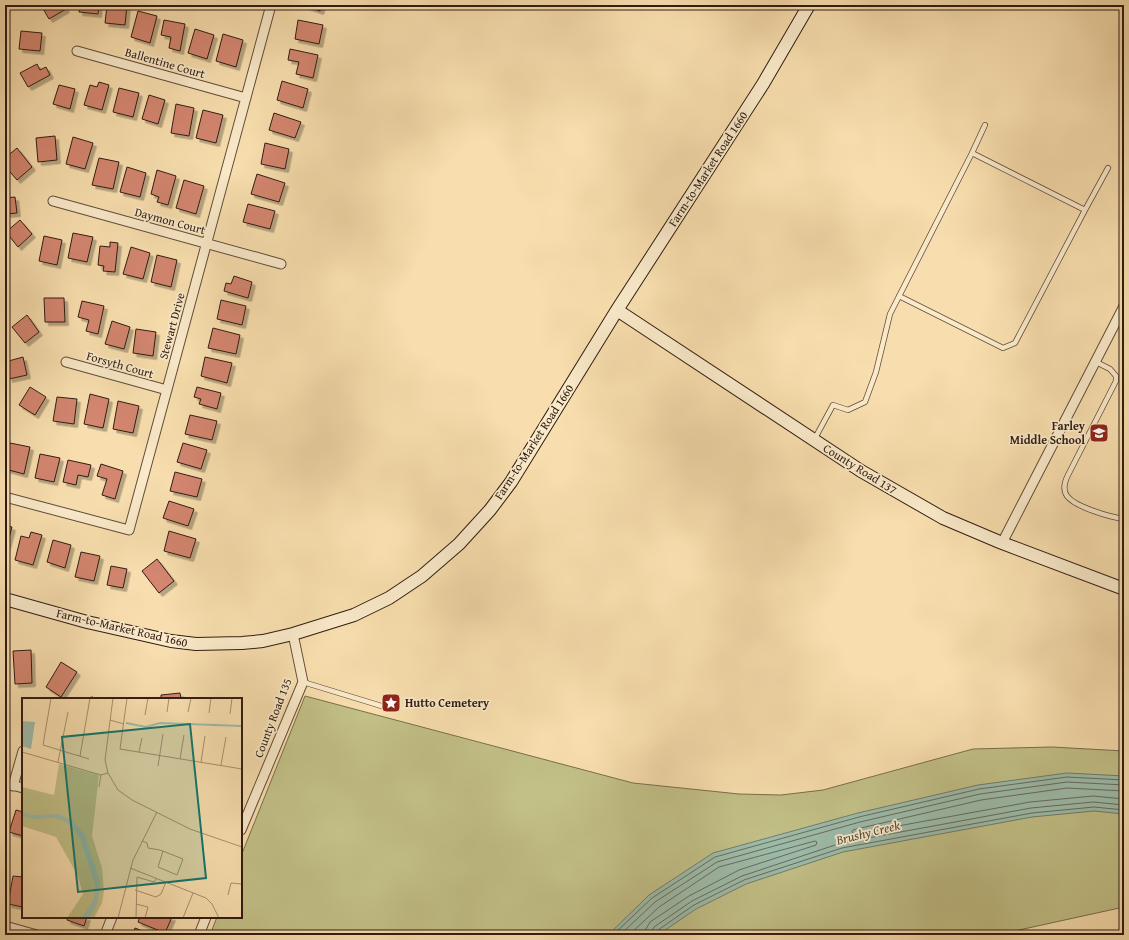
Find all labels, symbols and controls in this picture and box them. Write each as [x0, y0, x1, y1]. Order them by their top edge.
street label: Ballentine Court [123, 43, 208, 82]
street label: Farm-to-Market Road 1660 [664, 108, 751, 230]
street label: Daymon Court [133, 203, 208, 238]
street label: Stewart Drive [154, 290, 189, 361]
street label: Forsyth Court [85, 347, 156, 382]
street label: Farm-to-Market Road 1660 [490, 381, 577, 503]
place label: Farley Middle School [1010, 417, 1086, 448]
school or university icon: Farley Middle School [1088, 422, 1110, 444]
street label: County Road 137 [820, 439, 900, 498]
street label: Farm-to-Market Road 1660 [55, 604, 190, 651]
street label: County Road 135 [250, 675, 296, 760]
place icon: Hutto Cemetery [380, 692, 402, 714]
place label: Hutto Cemetery [405, 694, 490, 711]
inset map [22, 698, 242, 918]
water label: Brushy Creek [833, 815, 902, 850]

